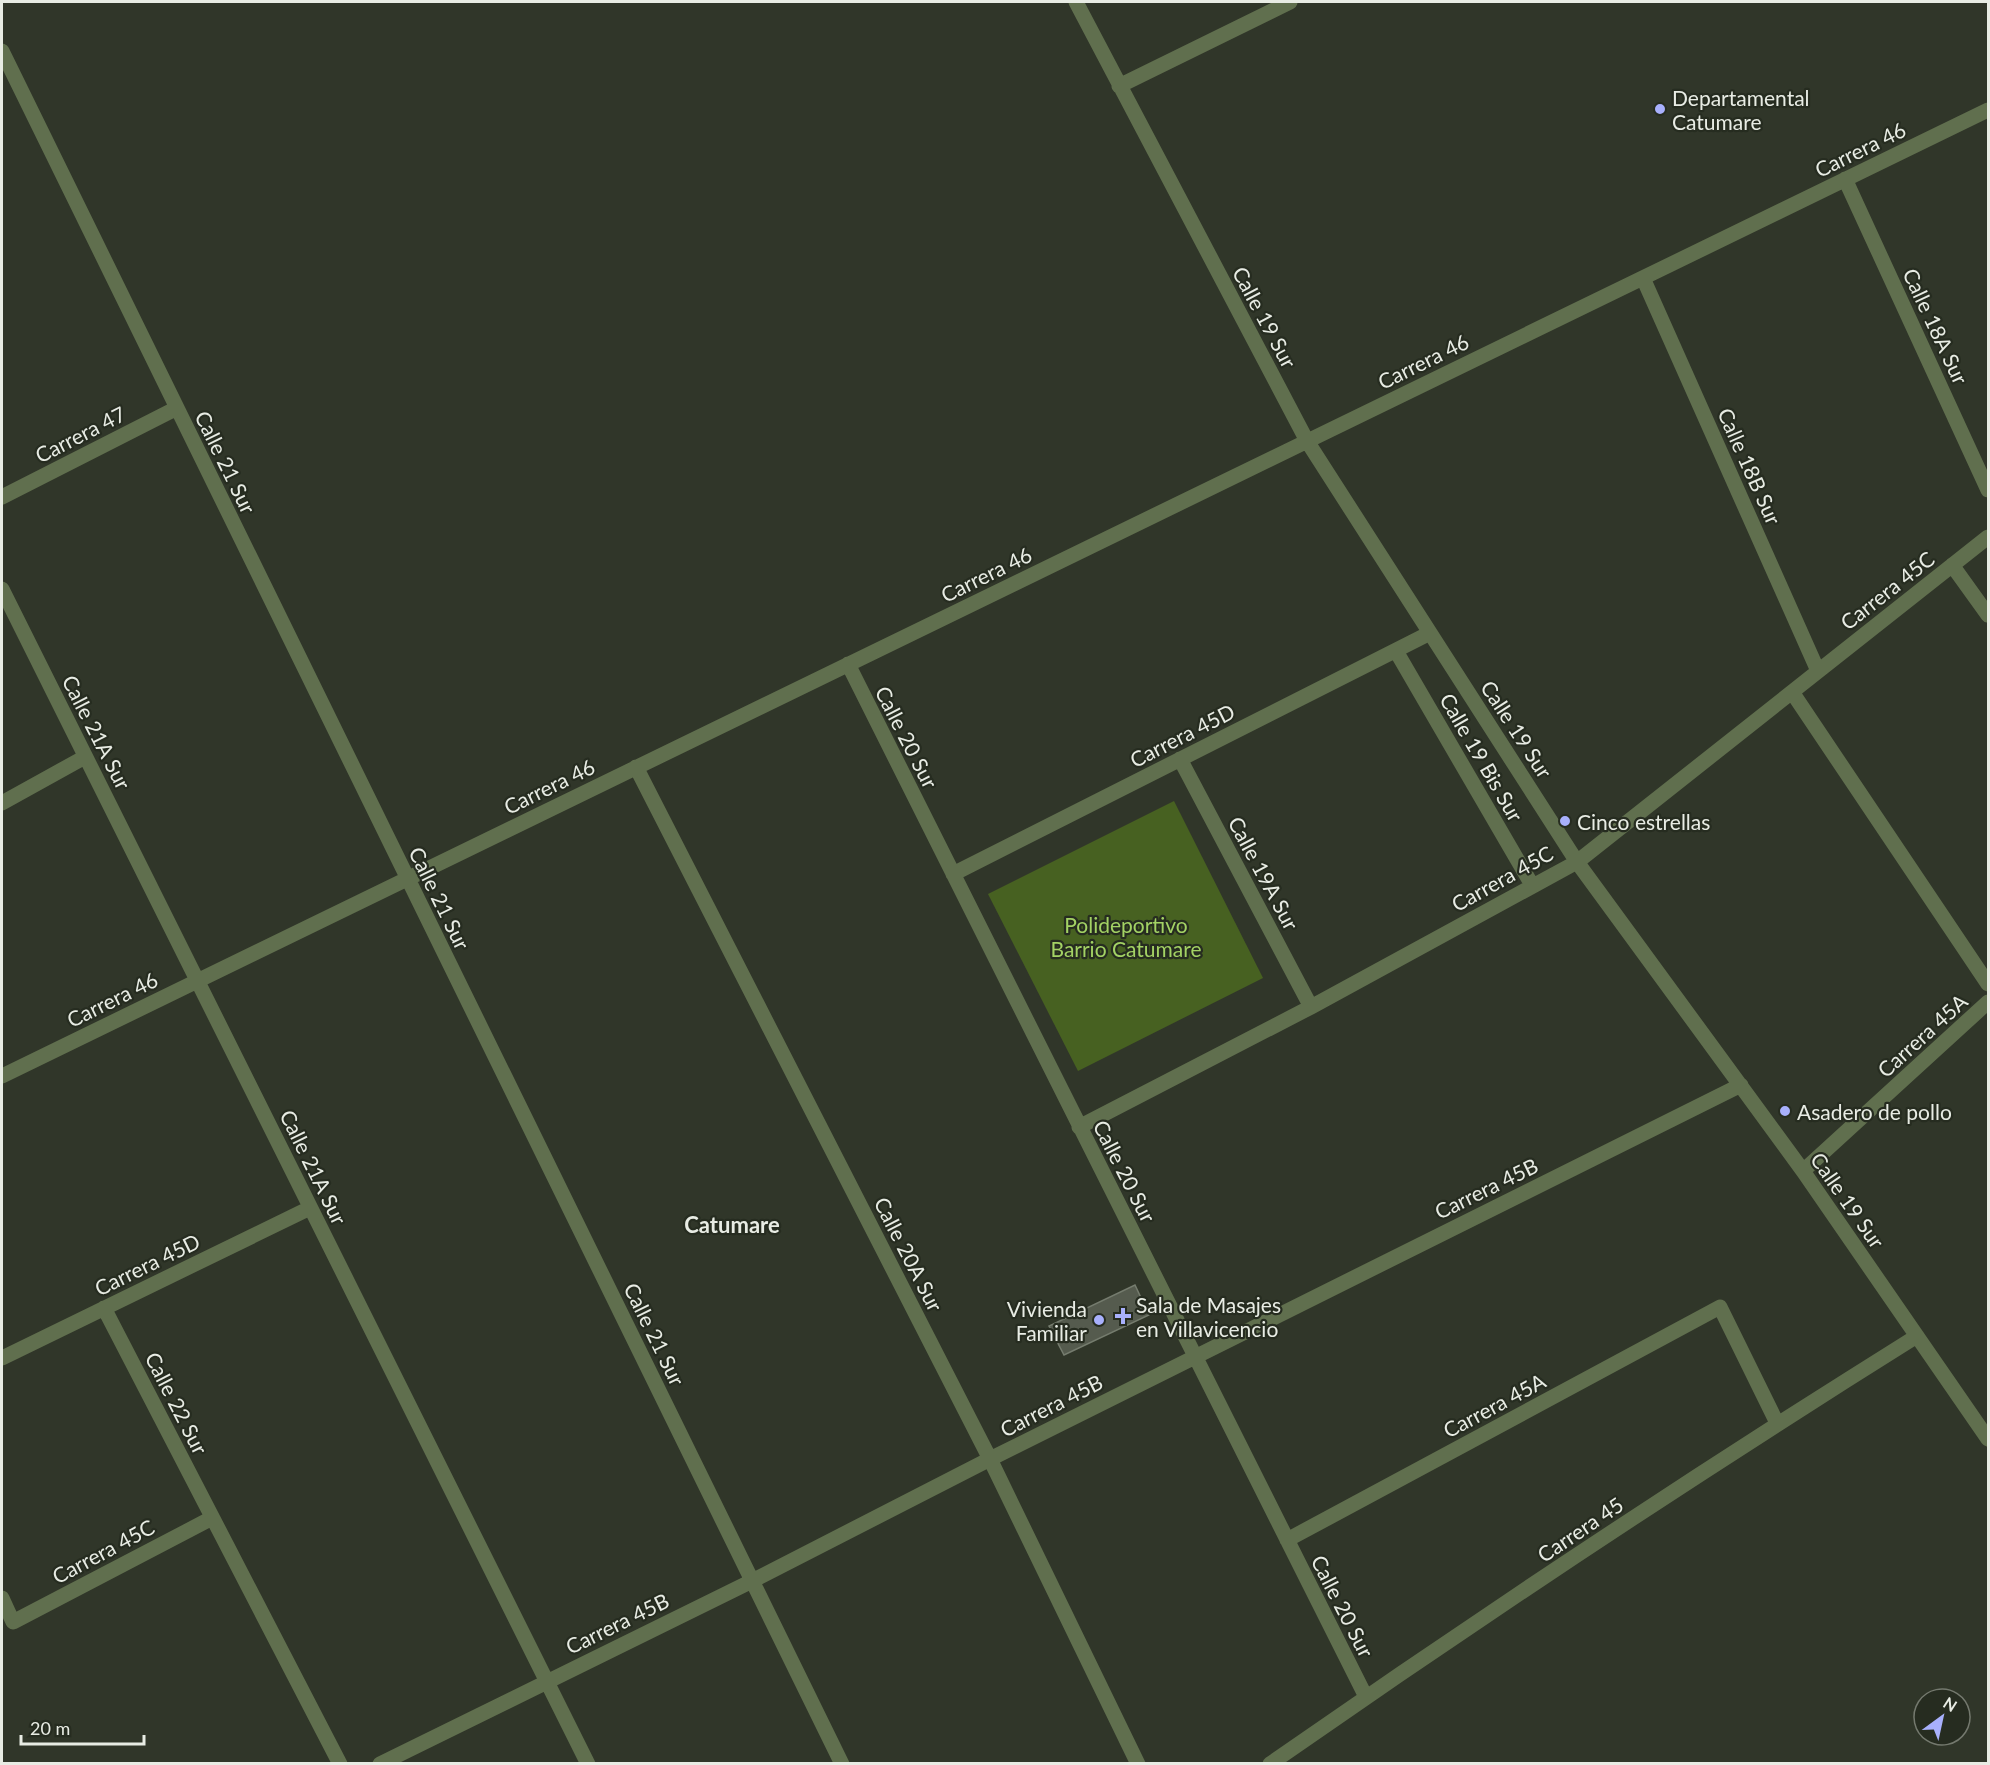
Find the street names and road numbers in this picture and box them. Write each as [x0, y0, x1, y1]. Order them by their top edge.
street label: Carrera 46 [1810, 116, 1910, 182]
street label: Calle 19 Sur [1228, 262, 1302, 372]
street label: Calle 18A Sur [1898, 264, 1974, 388]
street label: Carrera 46 [1373, 328, 1473, 394]
street label: Carrera 47 [31, 401, 129, 467]
street label: Calle 18B Sur [1713, 404, 1787, 528]
street label: Calle 21 Sur [190, 407, 262, 518]
street label: Carrera 46 [936, 541, 1036, 607]
street label: Carrera 45C [1835, 546, 1939, 634]
street label: Calle 21A Sur [58, 671, 137, 794]
street label: Calle 19 Sur [1476, 676, 1558, 783]
street label: Calle 20 Sur [871, 682, 944, 792]
street label: Calle 19 Bis Sur [1435, 688, 1529, 826]
street label: Carrera 45D [1126, 698, 1238, 772]
street label: Carrera 46 [499, 753, 599, 819]
street label: Calle 19A Sur [1224, 812, 1304, 934]
street label: Carrera 45C [1447, 840, 1557, 916]
street label: Calle 21 Sur [404, 843, 476, 954]
street label: Carrera 46 [62, 966, 162, 1032]
street label: Carrera 45A [1872, 988, 1973, 1082]
street label: Calle 21A Sur [275, 1106, 353, 1229]
street label: Calle 20 Sur [1089, 1116, 1162, 1226]
street label: Calle 19 Sur [1806, 1147, 1890, 1253]
street label: Carrera 45B [1430, 1152, 1542, 1224]
street label: Calle 20A Sur [870, 1193, 949, 1316]
street label: Carrera 45D [90, 1228, 204, 1300]
street label: Calle 21 Sur [619, 1279, 691, 1390]
street label: Calle 22 Sur [141, 1348, 214, 1458]
street label: Carrera 45A [1439, 1367, 1550, 1442]
street label: Carrera 45B [996, 1369, 1106, 1441]
street label: Carrera 45 [1532, 1491, 1628, 1567]
street label: Carrera 45C [48, 1514, 158, 1588]
street label: Calle 20 Sur [1307, 1551, 1380, 1661]
street label: Carrera 45B [561, 1587, 673, 1659]

